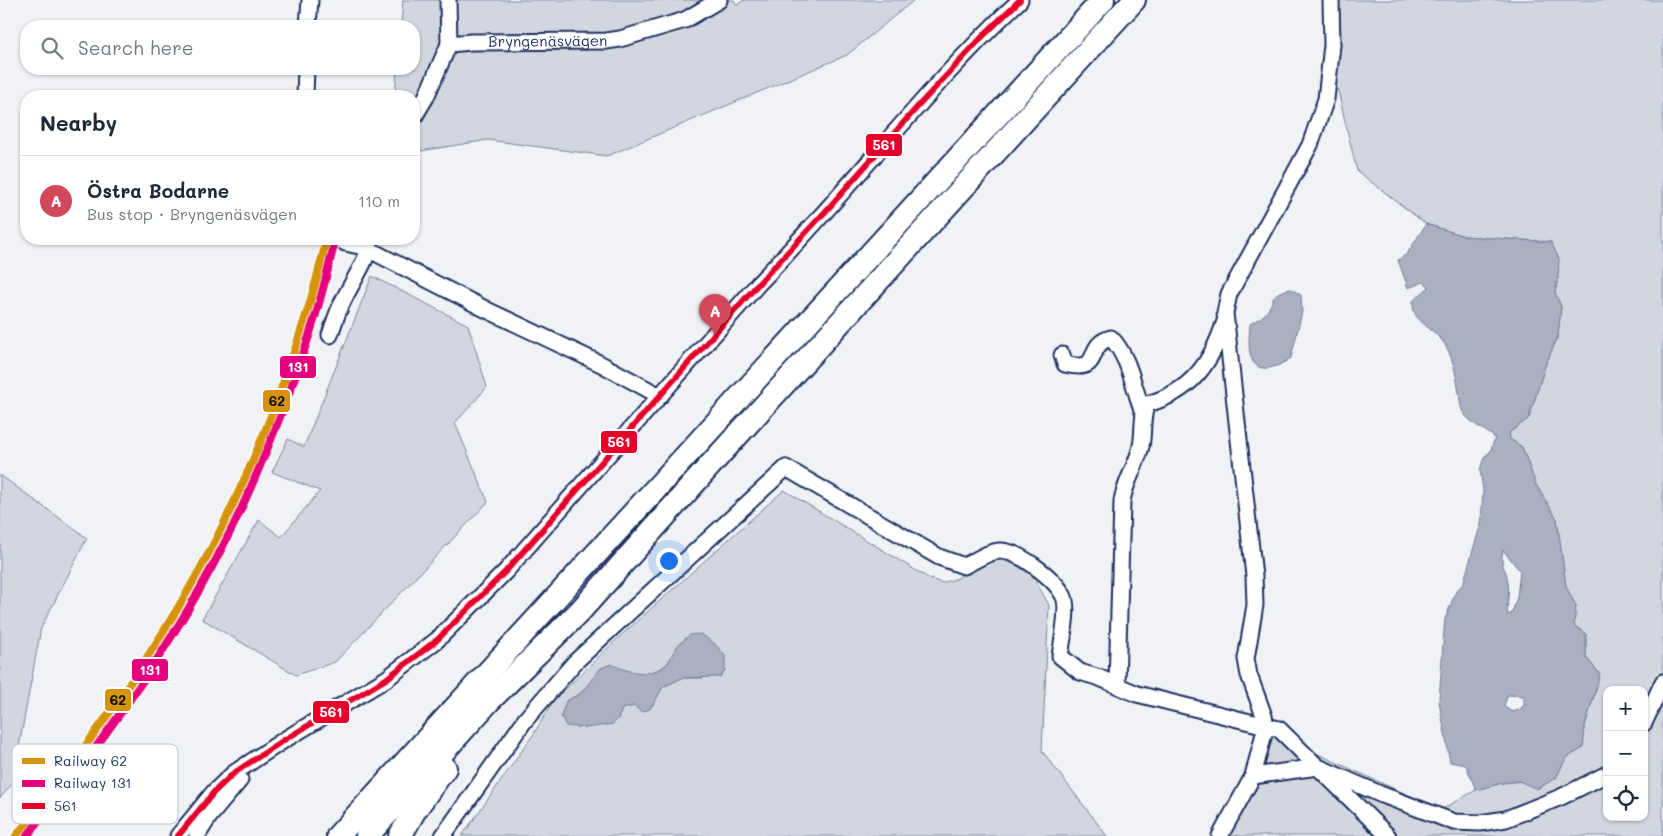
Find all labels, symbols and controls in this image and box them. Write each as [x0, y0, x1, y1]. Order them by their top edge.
search box [20, 20, 420, 75]
street label: Bryngenäsvägen [488, 30, 607, 51]
icon: search [38, 34, 66, 62]
text: Search here [78, 35, 194, 60]
text: Nearby [40, 109, 117, 136]
line badge: 561 [865, 133, 903, 157]
text: 561 [873, 135, 895, 154]
text: Östra Bodarne [87, 178, 229, 203]
text: A [50, 190, 62, 211]
text: 110 m [358, 190, 400, 211]
text: Bus stop · Bryngenäsvägen [87, 203, 297, 224]
pin: A [699, 294, 731, 335]
line badge: 131 [279, 355, 317, 379]
text: 131 [288, 357, 308, 376]
line badge: 62 [262, 389, 291, 413]
text: 62 [269, 391, 285, 410]
line badge: 561 [600, 430, 638, 454]
text: 561 [608, 432, 630, 451]
your location [656, 548, 682, 574]
line badge: 131 [131, 658, 169, 682]
text: 131 [140, 660, 160, 679]
map controls [1603, 686, 1648, 821]
button: + [1603, 686, 1648, 731]
line badge: 62 [104, 688, 132, 712]
text: 62 [110, 690, 126, 709]
line badge: 561 [312, 700, 350, 724]
text: 561 [320, 702, 342, 721]
button: − [1603, 731, 1648, 776]
legend [12, 744, 178, 824]
text: Railway 62 [54, 751, 127, 770]
text: Railway 131 [54, 773, 132, 792]
button: locate [1603, 776, 1648, 821]
text: 561 [54, 796, 77, 815]

